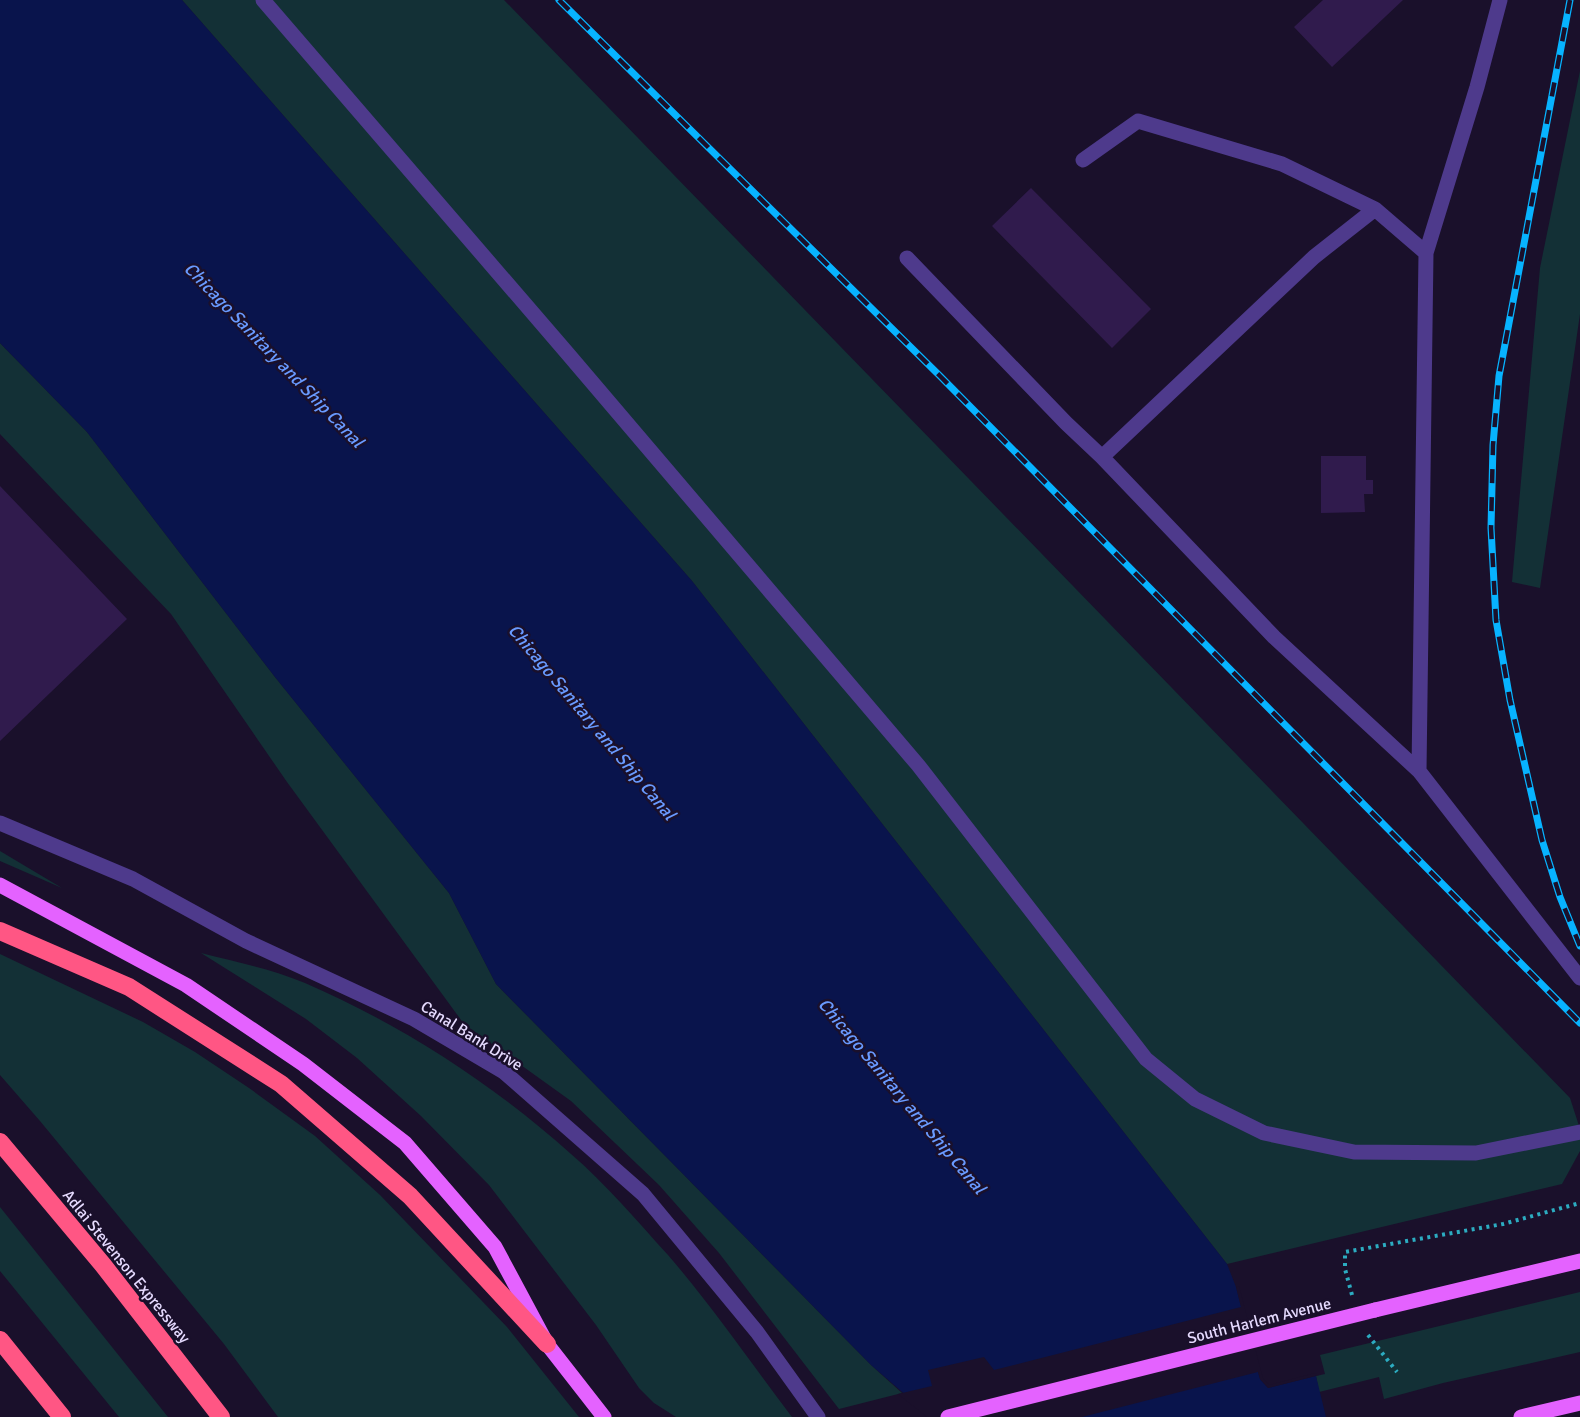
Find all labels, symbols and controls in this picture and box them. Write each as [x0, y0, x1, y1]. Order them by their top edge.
water label: Chicago Sanitary and Ship Canal [180, 258, 370, 454]
water label: Chicago Sanitary and Ship Canal [503, 619, 682, 826]
water label: Chicago Sanitary and Ship Canal [813, 993, 992, 1200]
street label: Canal Bank Drive [417, 996, 526, 1075]
street label: Adlai Stevenson Expressway [58, 1186, 195, 1348]
street label: South Harlem Avenue [1185, 1293, 1333, 1349]

